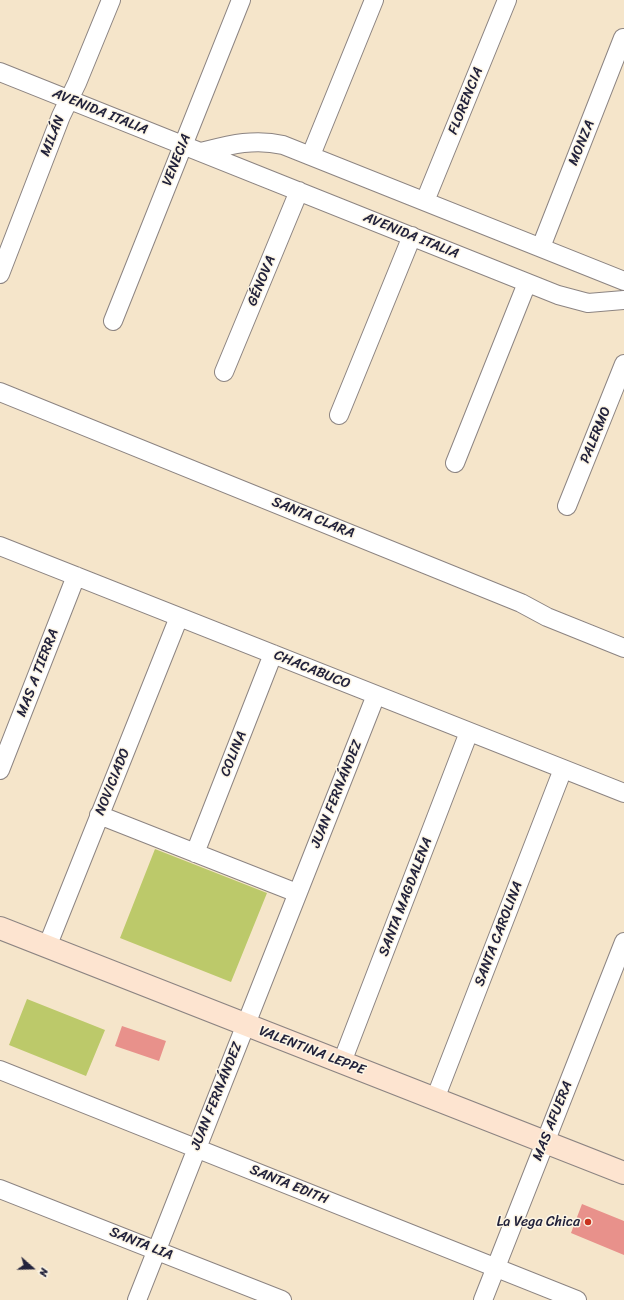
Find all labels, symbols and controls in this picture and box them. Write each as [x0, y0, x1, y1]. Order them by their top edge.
street label: FLORENCIA [445, 65, 487, 137]
street label: AVENIDA ITALIA [50, 85, 150, 139]
street label: MILÁN [37, 113, 69, 159]
street label: MONZA [565, 118, 599, 168]
street label: VENECIA [159, 132, 195, 188]
street label: AVENIDA ITALIA [361, 209, 461, 263]
street label: GÉNOVA [244, 253, 280, 309]
street label: PALERMO [577, 404, 615, 466]
street label: SANTA CLARA [269, 494, 357, 542]
street label: MAS A TIERRA [14, 627, 62, 719]
street label: CHACABUCO [271, 647, 353, 693]
street label: COLINA [217, 729, 251, 779]
street label: JUAN FERNÁNDEZ [308, 738, 366, 850]
street label: NOVICIADO [92, 746, 134, 818]
street label: SANTA MAGDALENA [376, 835, 436, 959]
street label: SANTA CAROLINA [471, 879, 527, 989]
street label: VALENTINA LEPPE [256, 1023, 368, 1079]
street label: JUAN FERNÁNDEZ [188, 1040, 246, 1152]
street label: MAS AFUERA [529, 1079, 577, 1163]
street label: SANTA EDITH [247, 1162, 331, 1208]
place label: La Vega Chica [497, 1214, 580, 1230]
marker: La Vega Chica [583, 1217, 593, 1227]
street label: SANTA LIA [107, 1224, 175, 1264]
north arrow [12, 1248, 52, 1288]
text: N [34, 1265, 54, 1279]

